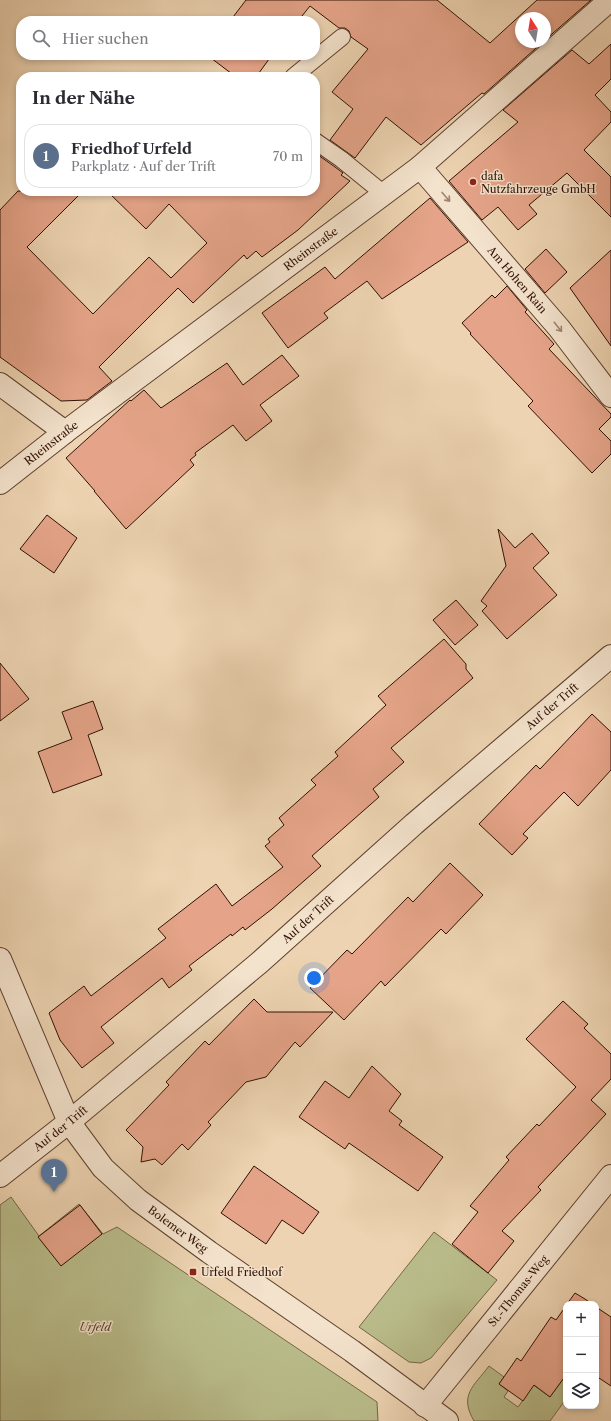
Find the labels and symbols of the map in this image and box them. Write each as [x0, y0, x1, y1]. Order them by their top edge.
north arrow [515, 12, 551, 48]
place label: dafa Nutzfahrzeuge GmbH [481, 169, 596, 196]
marker: dafa Nutzfahrzeuge GmbH [468, 177, 478, 187]
one-way arrow [441, 191, 450, 202]
street label: Rheinstraße [281, 224, 340, 274]
street label: Am Hohen Rain [484, 243, 550, 316]
one-way arrow [553, 322, 562, 332]
street label: Rheinstraße [22, 418, 81, 468]
street label: Auf der Trift [522, 680, 582, 733]
street label: Auf der Trift [278, 892, 337, 947]
your location [304, 968, 324, 988]
street label: Auf der Trift [30, 1102, 90, 1155]
pin: 1 [41, 1159, 67, 1192]
street label: Bolemer Weg [145, 1203, 211, 1256]
street label: St.-Thomas-Weg [485, 1252, 551, 1330]
place label: Urfeld Friedhof [201, 1265, 284, 1279]
marker: Urfeld Friedhof [188, 1267, 198, 1277]
park label: Urfeld [79, 1320, 112, 1334]

